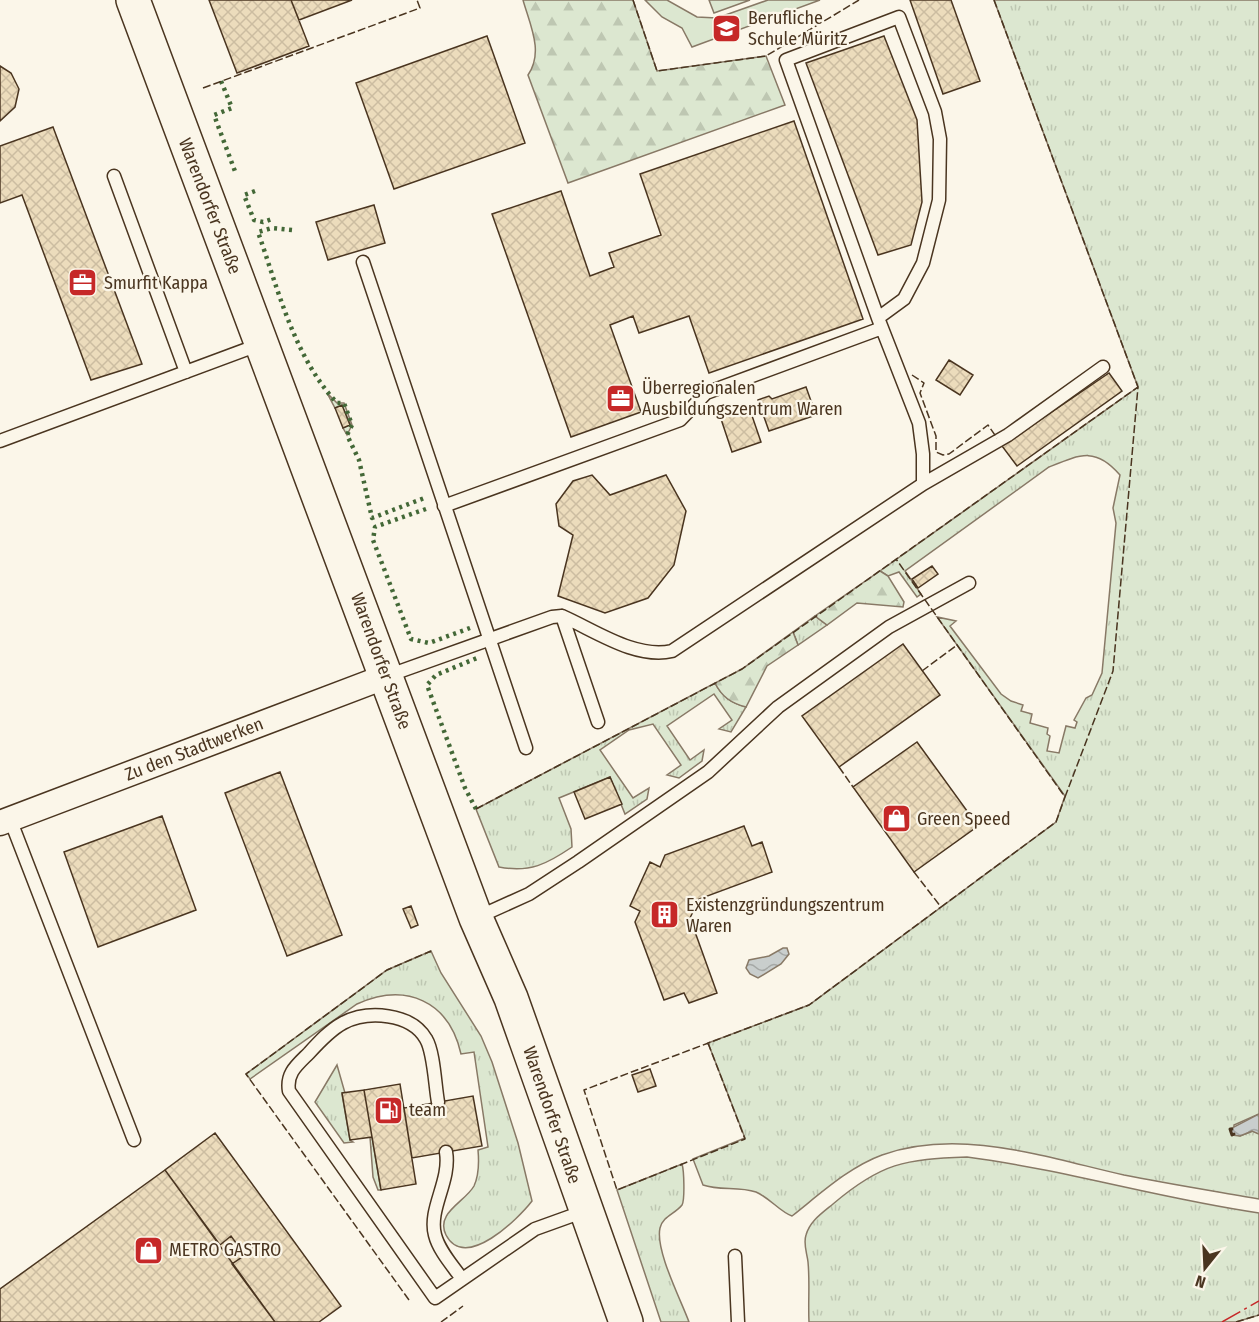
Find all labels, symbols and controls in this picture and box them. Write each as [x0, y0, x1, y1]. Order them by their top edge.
place label: Berufliche Schule Müritz [748, 7, 847, 50]
school or university icon: Berufliche Schule Müritz [711, 12, 743, 44]
street label: Warendorfer Straße [174, 135, 246, 277]
office icon: Smurfit Kappa [67, 267, 99, 299]
place label: Smurfit Kappa [104, 272, 208, 294]
place label: Überregionalen Ausbildungszentrum Waren [642, 377, 843, 420]
office icon: Überregionalen Ausbildungszentrum Waren [605, 382, 637, 414]
street label: Warendorfer Straße [346, 590, 416, 732]
street label: Zu den Stadtwerken [122, 712, 266, 786]
shop icon: Green Speed [880, 803, 912, 835]
place label: Green Speed [917, 808, 1011, 830]
place label: Existenzgründungszentrum Waren [686, 894, 885, 937]
building icon: Existenzgründungszentrum Waren [649, 899, 681, 931]
street label: Warendorfer Straße [518, 1043, 586, 1187]
fuel station icon: team [372, 1094, 404, 1126]
place label: team [409, 1099, 446, 1121]
shop icon: METRO GASTRO [132, 1234, 164, 1266]
north arrow [1175, 1238, 1235, 1298]
place label: METRO GASTRO [169, 1239, 281, 1261]
text: N [1193, 1271, 1208, 1292]

